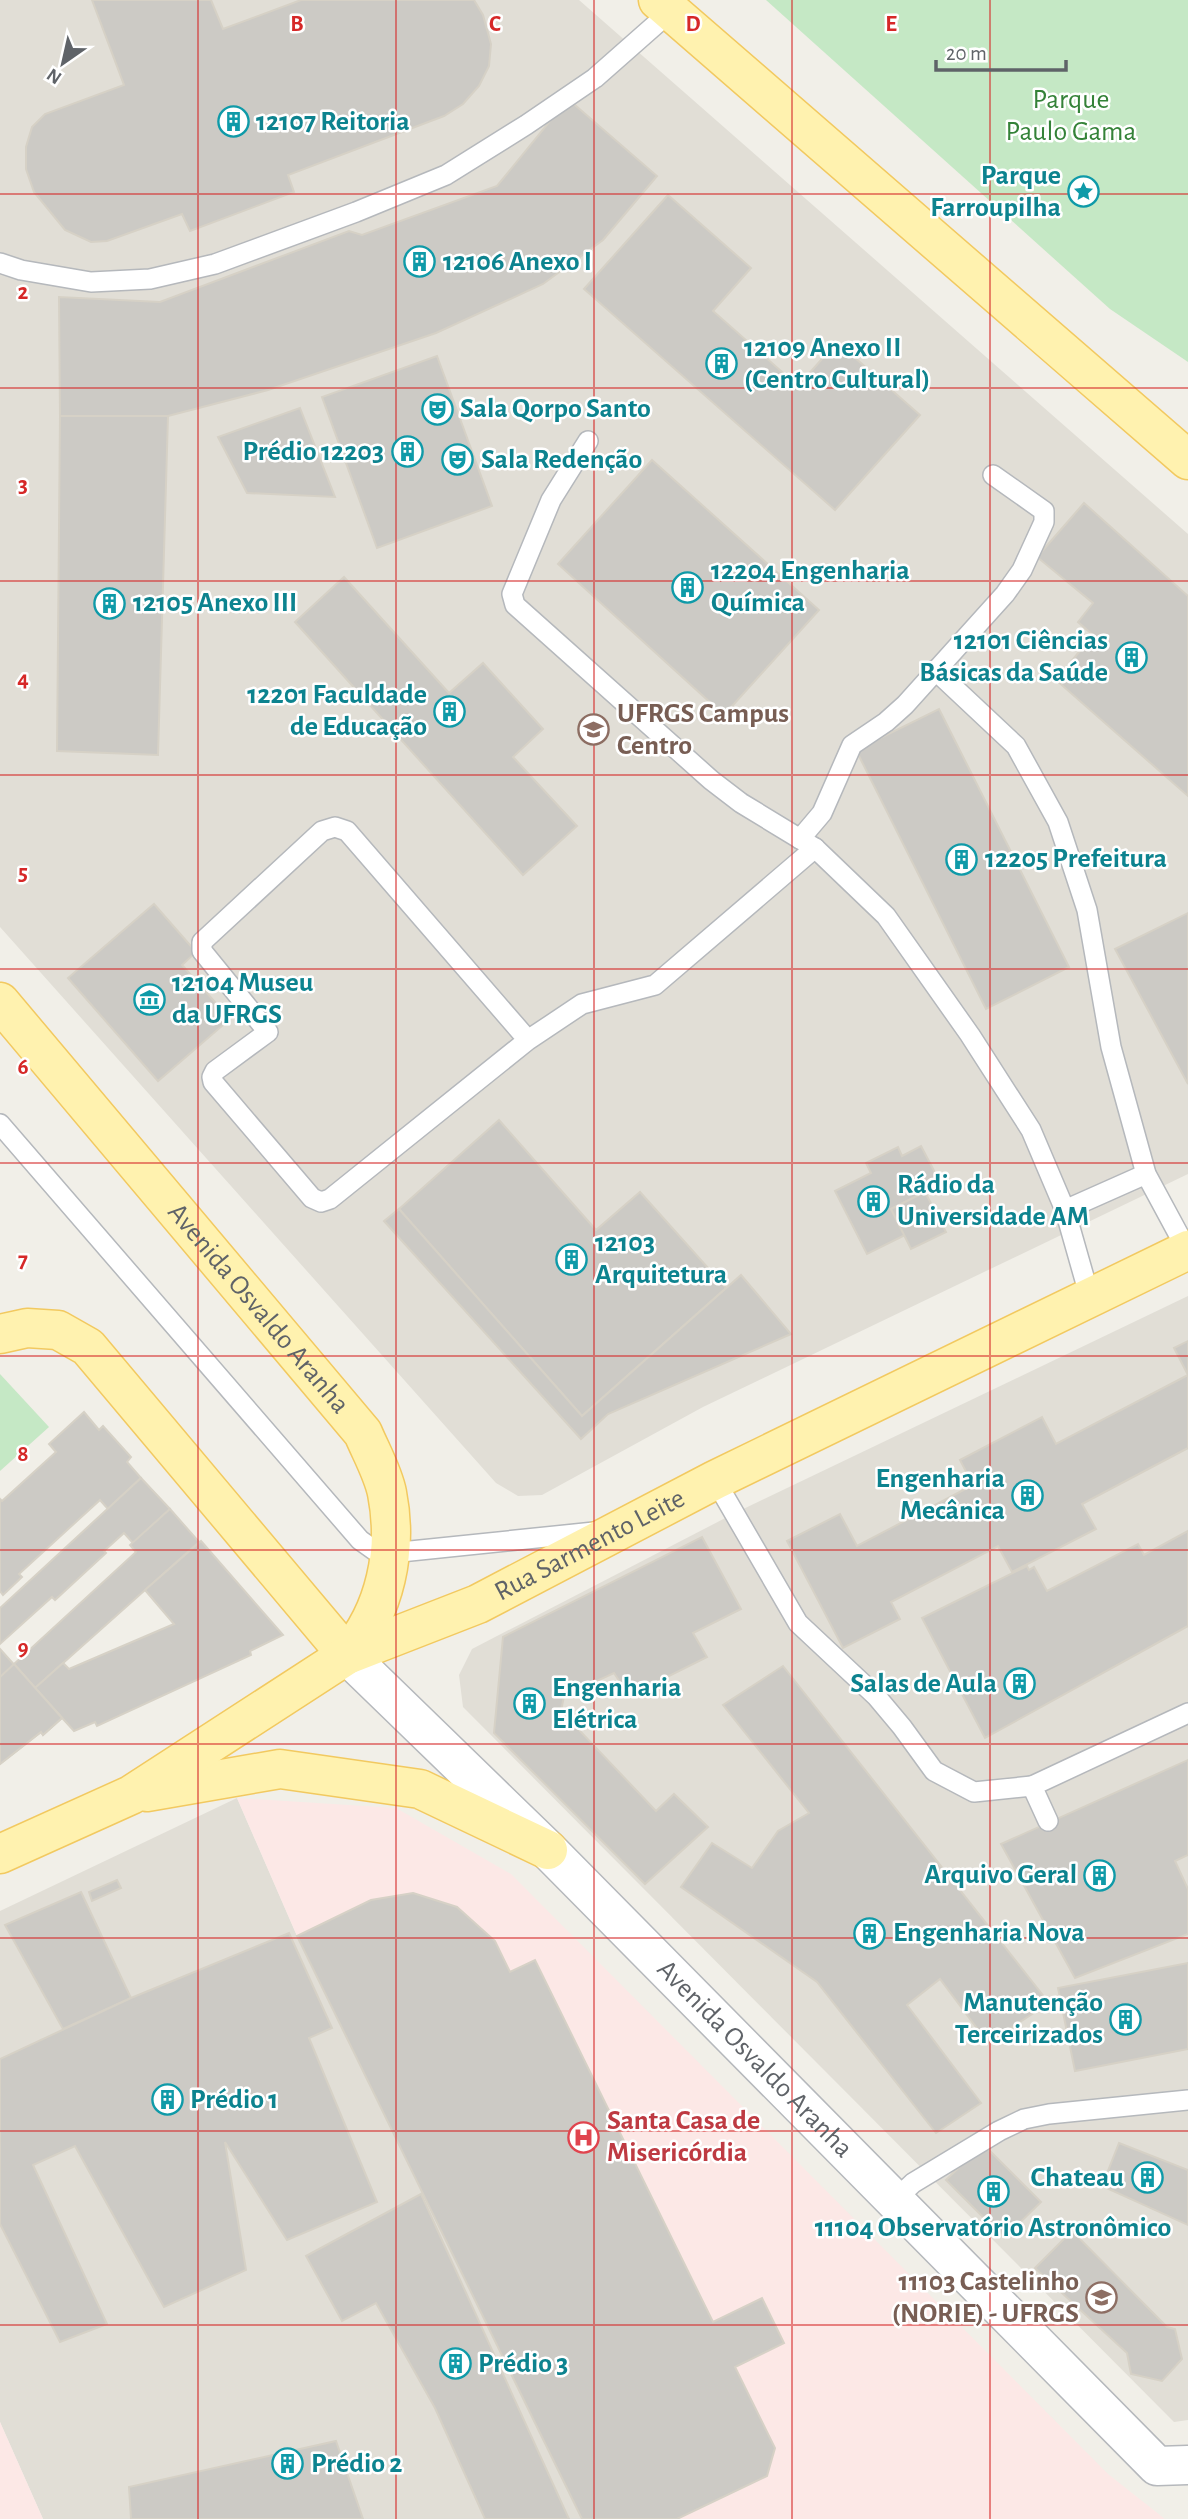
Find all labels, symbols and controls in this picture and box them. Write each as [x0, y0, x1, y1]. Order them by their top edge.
text: B [290, 13, 304, 36]
text: C [489, 13, 501, 36]
text: D [685, 13, 701, 36]
text: E [885, 13, 897, 36]
north arrow [28, 28, 98, 98]
scale bar [936, 28, 1066, 72]
text: 20 m [946, 43, 987, 64]
text: N [44, 64, 65, 87]
park label: Parque Paulo Gama [1006, 86, 1136, 146]
building icon: 12107 Reitoria [216, 105, 250, 139]
place label: 12107 Reitoria [256, 108, 410, 136]
place label: Parque Farroupilha [930, 162, 1061, 222]
place icon: Parque Farroupilha [1067, 175, 1101, 209]
building icon: 12106 Anexo I [403, 245, 437, 279]
place label: 12106 Anexo I [443, 248, 592, 276]
text: 2 [18, 281, 29, 304]
place label: 12109 Anexo II (Centro Cultural) [744, 334, 930, 394]
building icon: 12109 Anexo II (Centro Cultural) [704, 347, 738, 381]
theatre icon: Sala Qorpo Santo [420, 392, 454, 426]
place label: Sala Qorpo Santo [460, 395, 651, 423]
building icon: Prédio 12203 [390, 435, 424, 469]
place label: Prédio 12203 [243, 438, 384, 466]
theatre icon: Sala Redenção [441, 443, 475, 477]
place label: Sala Redenção [481, 446, 642, 474]
text: 3 [18, 474, 28, 497]
place label: 12204 Engenharia Química [711, 557, 910, 617]
building icon: 12204 Engenharia Química [671, 570, 705, 604]
building icon: 12105 Anexo III [93, 586, 127, 620]
place label: 12105 Anexo III [133, 589, 297, 617]
place label: 12101 Ciências Básicas da Saúde [919, 627, 1108, 687]
building icon: 12101 Ciências Básicas da Saúde [1114, 640, 1148, 674]
text: 4 [17, 668, 29, 691]
place label: 12201 Faculdade de Educação [247, 681, 427, 741]
building icon: 12201 Faculdade de Educação [433, 694, 467, 728]
place label: UFRGS Campus Centro [617, 700, 789, 760]
school or university icon: UFRGS Campus Centro [577, 713, 611, 747]
building icon: 12205 Prefeitura [945, 842, 979, 876]
place label: 12205 Prefeitura [985, 845, 1167, 873]
text: 5 [18, 862, 28, 885]
place label: 12104 Museu da UFRGS [172, 969, 314, 1029]
museum icon: 12104 Museu da UFRGS [132, 982, 166, 1016]
text: 6 [17, 1056, 29, 1079]
place label: Rádio da Universidade AM [897, 1171, 1089, 1231]
building icon: Rádio da Universidade AM [857, 1184, 891, 1218]
street label: Avenida Osvaldo Aranha [162, 1198, 354, 1419]
place label: 12103 Arquitetura [595, 1229, 727, 1289]
building icon: 12103 Arquitetura [555, 1242, 589, 1276]
text: 7 [18, 1249, 28, 1272]
text: 8 [17, 1443, 29, 1466]
place label: Engenharia Mecânica [876, 1465, 1005, 1525]
building icon: Engenharia Mecânica [1011, 1478, 1045, 1512]
street label: Rua Sarmento Leite [490, 1484, 690, 1607]
text: 9 [17, 1637, 29, 1660]
building icon: Salas de Aula [1003, 1667, 1037, 1701]
place label: Salas de Aula [850, 1670, 997, 1698]
place label: Engenharia Elétrica [552, 1674, 681, 1734]
building icon: Engenharia Elétrica [512, 1687, 546, 1721]
building icon: Arquivo Geral [1083, 1858, 1117, 1892]
place label: Arquivo Geral [924, 1861, 1077, 1889]
building icon: Engenharia Nova [853, 1916, 887, 1950]
place label: Engenharia Nova [893, 1919, 1085, 1947]
street label: Avenida Osvaldo Aranha [652, 1955, 858, 2163]
place label: Manutenção Terceirizados [955, 1989, 1103, 2049]
building icon: Manutenção Terceirizados [1109, 2002, 1143, 2036]
building icon: Prédio 1 [150, 2083, 184, 2117]
place label: Prédio 1 [190, 2086, 278, 2114]
place label: Santa Casa de Misericórdia [607, 2107, 760, 2167]
hospital icon: Santa Casa de Misericórdia [567, 2120, 601, 2154]
building icon: Chateau [1130, 2161, 1164, 2195]
place label: Chateau [1030, 2164, 1124, 2192]
building icon: 11104 Observatório Astronômico [976, 2174, 1010, 2208]
place label: 11104 Observatório Astronômico [815, 2214, 1171, 2242]
place label: 11103 Castelinho (NORIE) - UFRGS [892, 2268, 1079, 2328]
school or university icon: 11103 Castelinho (NORIE) - UFRGS [1085, 2281, 1119, 2315]
building icon: Prédio 3 [438, 2347, 472, 2381]
place label: Prédio 3 [478, 2350, 568, 2378]
building icon: Prédio 2 [271, 2447, 305, 2481]
place label: Prédio 2 [311, 2450, 403, 2478]

